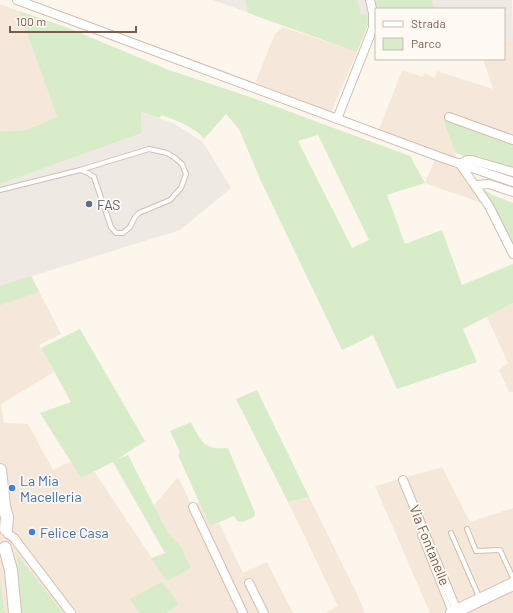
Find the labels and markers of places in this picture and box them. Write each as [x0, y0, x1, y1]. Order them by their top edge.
place label: FAS [97, 196, 120, 213]
marker: FAS [84, 199, 94, 209]
place label: La Mia Macelleria [20, 472, 82, 505]
marker: La Mia Macelleria [7, 483, 17, 493]
place label: Felice Casa [40, 524, 109, 541]
marker: Felice Casa [27, 527, 37, 537]

